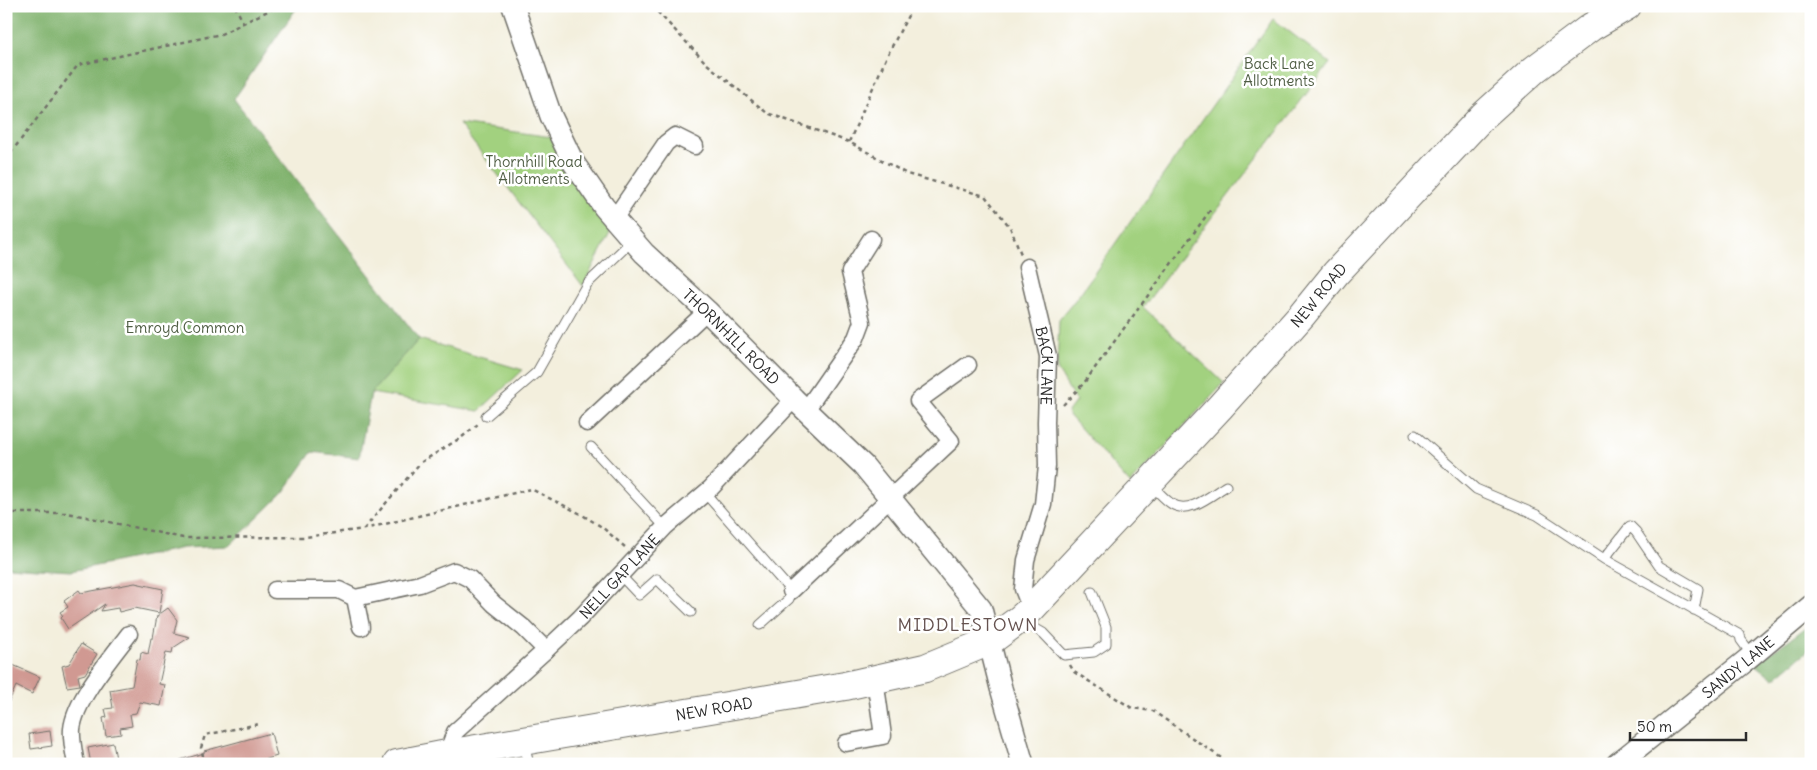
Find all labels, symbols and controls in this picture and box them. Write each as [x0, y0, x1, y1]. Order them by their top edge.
park label: Back Lane Allotments [1243, 54, 1315, 90]
park label: Thornhill Road Allotments [485, 152, 583, 188]
street label: NEW ROAD [1286, 259, 1350, 331]
street label: THORNHILL ROAD [679, 284, 784, 389]
park label: Emroyd Common [126, 318, 245, 337]
street label: BACK LANE [1032, 325, 1058, 406]
street label: NELL GAP LANE [575, 530, 664, 622]
district label: MIDDLESTOWN [898, 613, 1038, 636]
street label: SANDY LANE [1698, 632, 1778, 702]
street label: NEW ROAD [674, 692, 754, 724]
scale bar [1630, 710, 1746, 742]
text: 50 m [1637, 717, 1672, 736]

